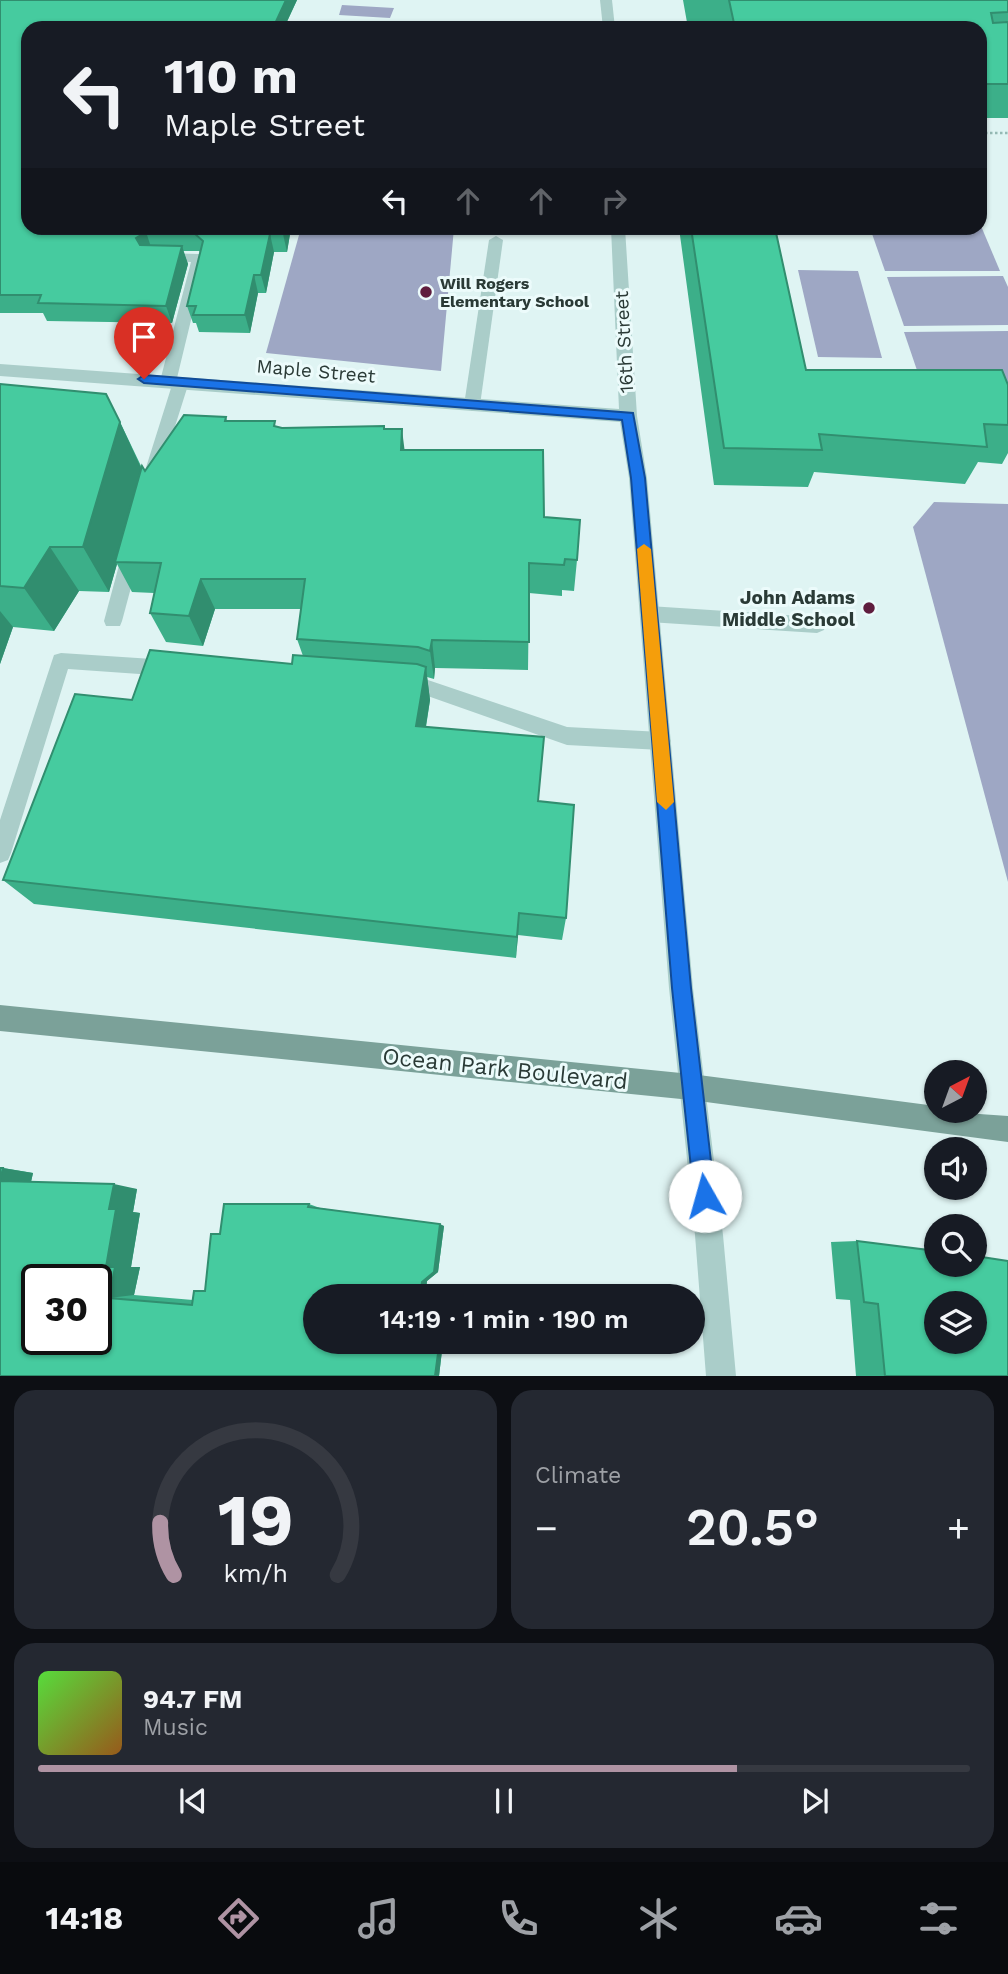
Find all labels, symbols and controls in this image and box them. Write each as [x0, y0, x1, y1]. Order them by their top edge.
text: 110 m [164, 47, 298, 105]
icon: left [49, 49, 140, 140]
text: Maple Street [164, 106, 365, 144]
icon: left [376, 182, 414, 220]
icon: ahead [449, 182, 487, 220]
icon: ahead [522, 182, 560, 220]
icon: right [595, 182, 633, 220]
place label: Will Rogers Elementary School [440, 274, 590, 311]
marker: Will Rogers Elementary School [418, 284, 434, 300]
street label: 16th Street [610, 290, 638, 394]
pin [114, 307, 174, 379]
icon: arrive [125, 318, 163, 356]
street label: Maple Street [256, 354, 376, 388]
place label: John Adams Middle School [722, 586, 856, 631]
marker: John Adams Middle School [861, 600, 877, 616]
street label: Ocean Park Boulevard [381, 1043, 629, 1095]
north arrow [924, 1060, 987, 1124]
map controls [924, 1060, 987, 1354]
button: sound [924, 1137, 987, 1200]
position arrow [668, 1159, 742, 1233]
button: search [924, 1214, 987, 1277]
speed limit sign: 30 [21, 1264, 112, 1355]
button: layers [924, 1291, 987, 1354]
text: 14:19 · 1 min · 190 m [379, 1304, 629, 1334]
text: Climate [535, 1462, 621, 1489]
text: 19 [217, 1478, 294, 1564]
text: 20.5° [686, 1497, 819, 1558]
text: − [535, 1506, 558, 1550]
text: + [947, 1506, 970, 1550]
text: km/h [223, 1559, 288, 1588]
text: 94.7 FM [143, 1684, 243, 1714]
text: Music [143, 1714, 208, 1741]
icon: previous [174, 1782, 212, 1820]
icon: pause [485, 1782, 523, 1820]
icon: next [796, 1782, 834, 1820]
icon: directions [214, 1894, 263, 1943]
icon: music [354, 1894, 403, 1943]
icon: phone [494, 1894, 543, 1943]
icon: climate [634, 1894, 683, 1943]
icon: car [774, 1894, 823, 1943]
icon: filters [914, 1894, 963, 1943]
text: 14:18 [45, 1899, 123, 1937]

